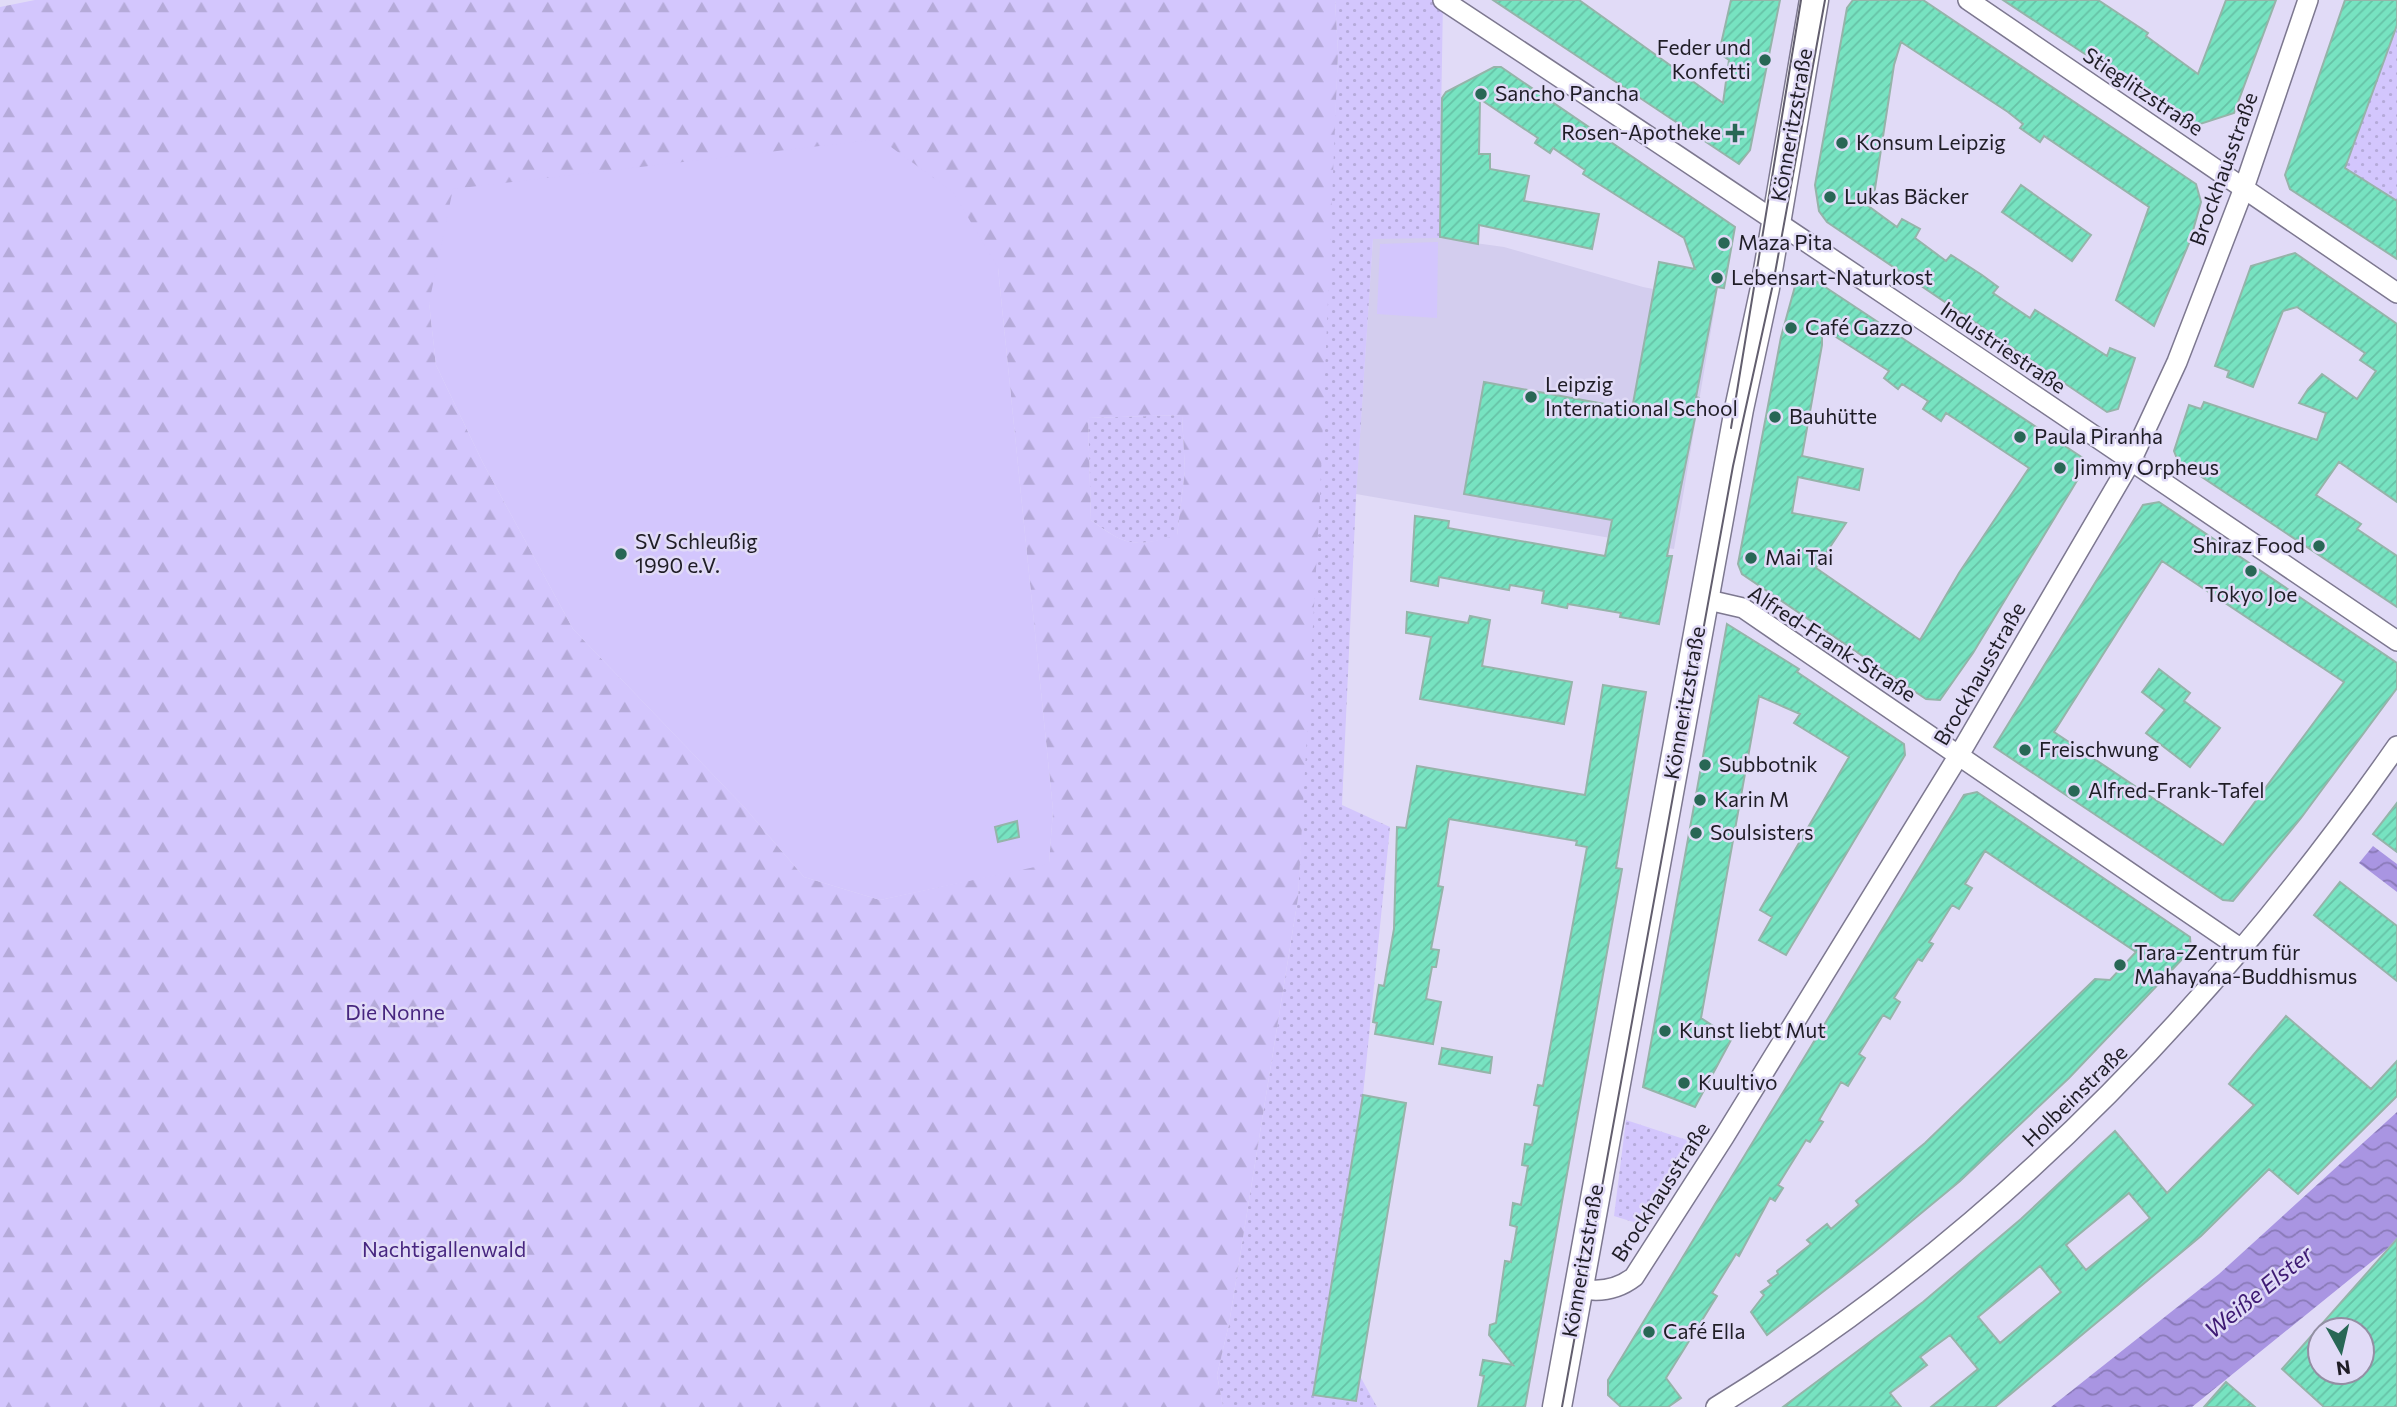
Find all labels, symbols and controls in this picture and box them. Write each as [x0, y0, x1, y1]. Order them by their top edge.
place label: Feder und Konfetti [1657, 34, 1751, 83]
street label: Stieglitzstraße [2079, 41, 2209, 140]
street label: Könneritzstraße [1765, 46, 1816, 203]
marker: Feder und Konfetti [1757, 52, 1773, 68]
place label: Sancho Pancha [1495, 80, 1639, 105]
marker: Sancho Pancha [1473, 86, 1489, 102]
street label: Brockhausstraße [2183, 88, 2262, 249]
place label: Rosen-Apotheke [1561, 119, 1721, 144]
marker: Rosen-Apotheke [1727, 125, 1743, 141]
place label: Konsum Leipzig [1856, 129, 2006, 154]
marker: Konsum Leipzig [1834, 135, 1850, 151]
place label: Lukas Bäcker [1844, 183, 1969, 208]
marker: Lukas Bäcker [1822, 189, 1838, 205]
place label: Maza Pita [1738, 229, 1833, 254]
marker: Maza Pita [1716, 235, 1732, 251]
place label: Lebensart-Naturkost [1731, 264, 1933, 289]
marker: Lebensart-Naturkost [1709, 270, 1725, 286]
street label: Industriestraße [1936, 296, 2071, 398]
place label: Café Gazzo [1805, 314, 1913, 339]
marker: Café Gazzo [1783, 320, 1799, 336]
place label: Leipzig International School [1545, 371, 1738, 420]
marker: Leipzig International School [1523, 389, 1539, 405]
place label: Bauhütte [1789, 403, 1877, 428]
marker: Bauhütte [1767, 409, 1783, 425]
place label: Paula Piranha [2034, 423, 2163, 448]
marker: Paula Piranha [2012, 429, 2028, 445]
place label: Jimmy Orpheus [2074, 454, 2219, 479]
marker: Jimmy Orpheus [2052, 460, 2068, 476]
place label: SV Schleußig 1990 e.V. [635, 528, 758, 577]
place label: Shiraz Food [2193, 532, 2305, 557]
marker: Shiraz Food [2311, 538, 2327, 554]
place label: Mai Tai [1765, 544, 1833, 569]
marker: SV Schleußig 1990 e.V. [613, 546, 629, 562]
marker: Mai Tai [1743, 550, 1759, 566]
marker: Tokyo Joe [2243, 563, 2259, 579]
street label: Alfred-Frank-Straße [1744, 579, 1921, 706]
place label: Tokyo Joe [2205, 581, 2297, 606]
street label: Brockhausstraße [1928, 597, 2030, 749]
street label: Könneritzstraße [1658, 624, 1709, 781]
place label: Freischwung [2039, 736, 2159, 761]
marker: Freischwung [2017, 742, 2033, 758]
place label: Subbotnik [1719, 751, 1818, 776]
marker: Subbotnik [1697, 757, 1713, 773]
place label: Alfred-Frank-Tafel [2088, 777, 2265, 802]
marker: Alfred-Frank-Tafel [2066, 783, 2082, 799]
place label: Karin M [1714, 786, 1789, 811]
marker: Karin M [1692, 792, 1708, 808]
place label: Soulsisters [1710, 819, 1814, 844]
marker: Soulsisters [1688, 825, 1704, 841]
place label: Tara-Zentrum für Mahayana-Buddhismus [2134, 939, 2357, 988]
marker: Tara-Zentrum für Mahayana-Buddhismus [2112, 957, 2128, 973]
park label: Die Nonne [345, 999, 445, 1024]
place label: Kunst liebt Mut [1679, 1017, 1826, 1042]
marker: Kunst liebt Mut [1657, 1023, 1673, 1039]
street label: Holbeinstraße [2016, 1039, 2131, 1151]
place label: Kuultivo [1698, 1069, 1778, 1094]
marker: Kuultivo [1676, 1075, 1692, 1091]
street label: Brockhausstraße [1605, 1117, 1714, 1266]
street label: Könneritzstraße [1556, 1182, 1607, 1339]
park label: Nachtigallenwald [362, 1236, 526, 1261]
water label: Weiße Elster [2199, 1239, 2319, 1343]
north arrow [2306, 1316, 2376, 1386]
place label: Café Ella [1663, 1318, 1745, 1343]
marker: Café Ella [1641, 1324, 1657, 1340]
text: N [2335, 1356, 2352, 1381]

